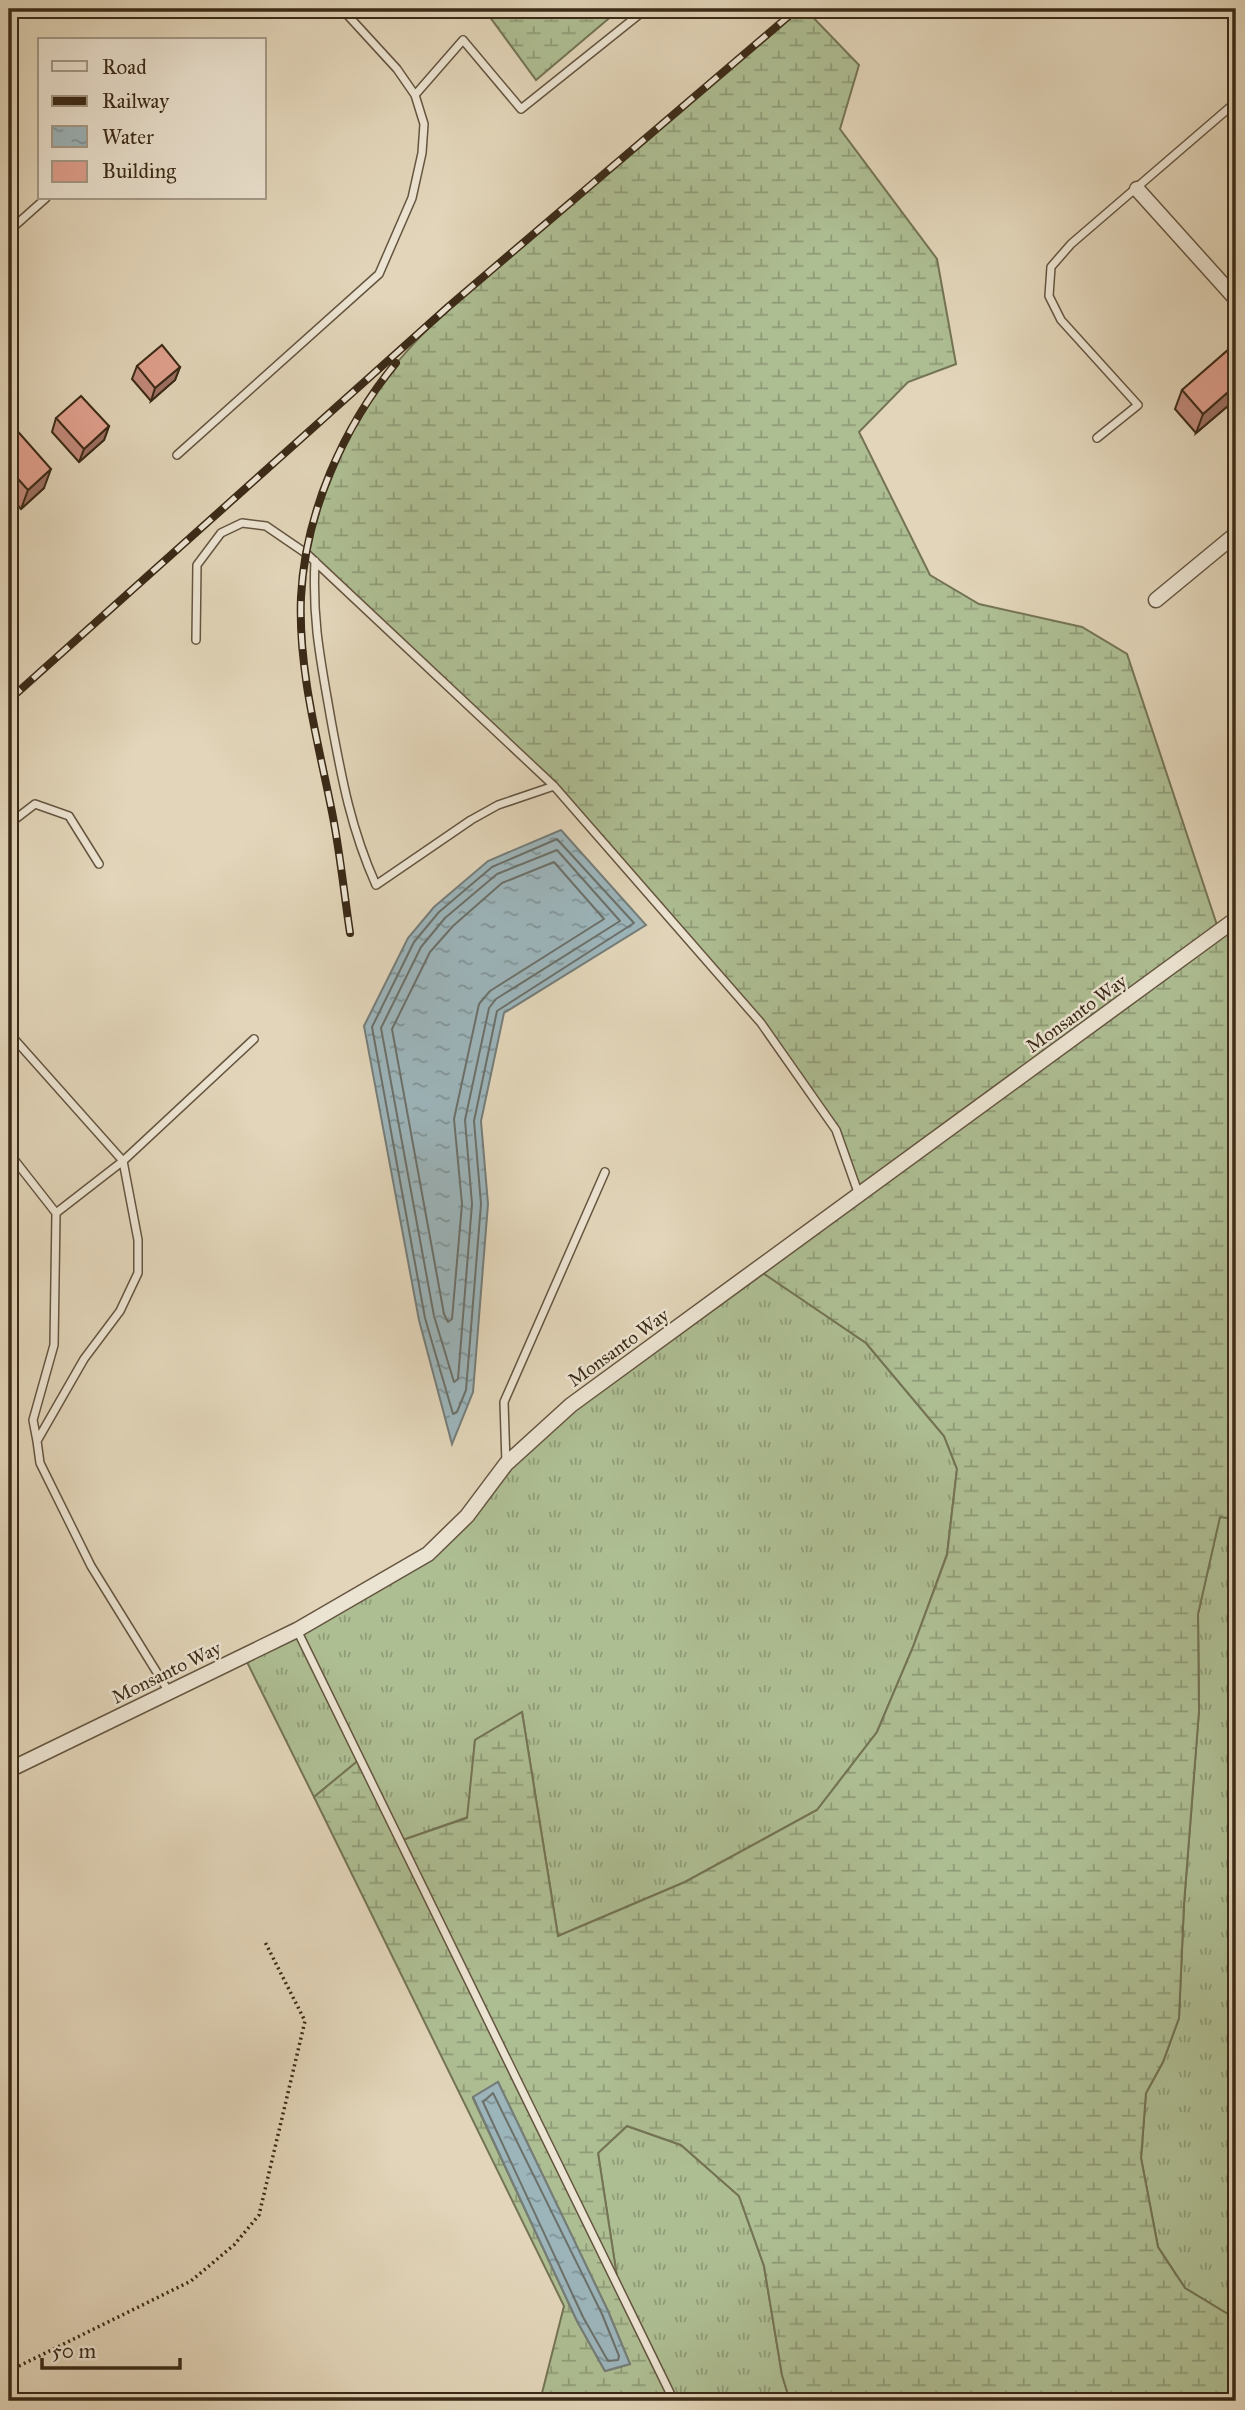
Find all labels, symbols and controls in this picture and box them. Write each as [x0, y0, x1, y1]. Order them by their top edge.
legend [38, 38, 266, 200]
text: Road [102, 54, 147, 80]
text: Railway [102, 88, 170, 114]
text: Water [102, 124, 154, 150]
text: Building [102, 158, 176, 184]
street label: Monsanto Way [1021, 969, 1132, 1058]
street label: Monsanto Way [563, 1303, 674, 1392]
street label: Monsanto Way [108, 1636, 226, 1709]
scale bar [42, 2326, 180, 2370]
text: 50 m [52, 2338, 97, 2364]

